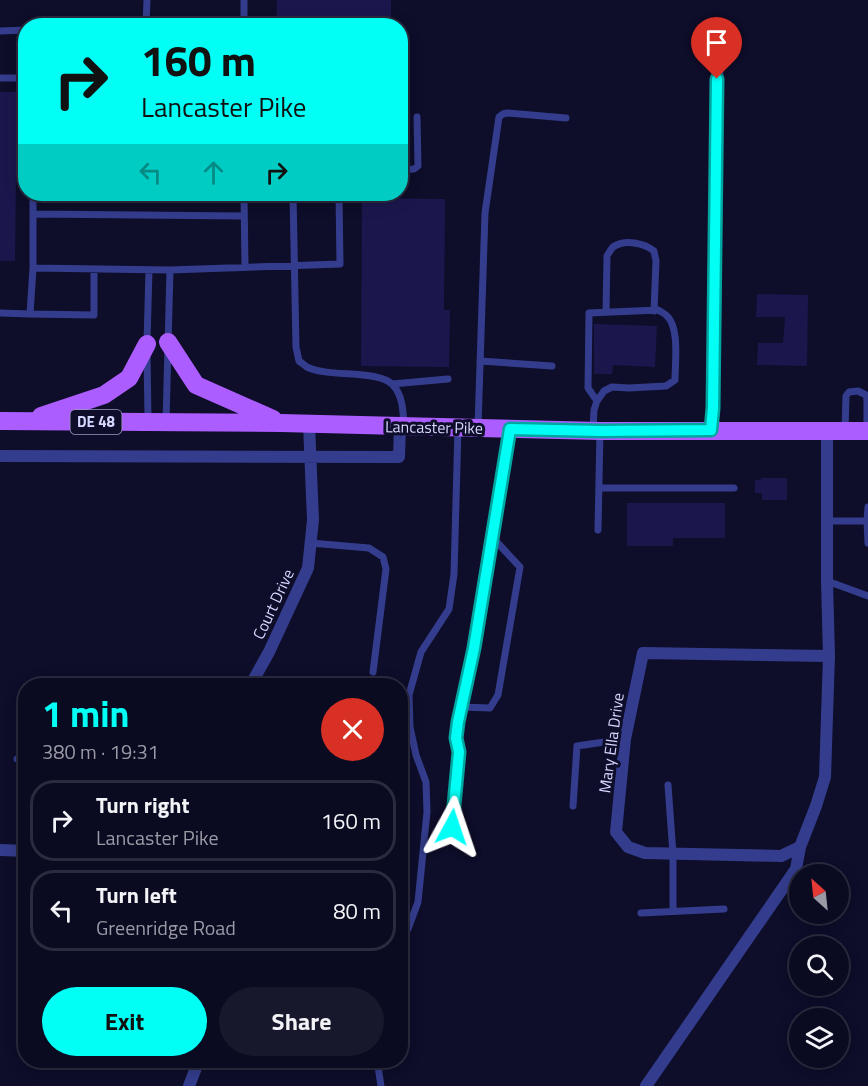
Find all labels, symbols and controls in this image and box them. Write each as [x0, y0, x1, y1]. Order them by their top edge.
pin [691, 17, 742, 79]
icon: arrive [700, 26, 733, 59]
text: 160 m [141, 28, 256, 92]
icon: right [42, 42, 120, 120]
text: Lancaster Pike [141, 86, 306, 127]
icon: left [134, 156, 167, 189]
icon: ahead [197, 156, 230, 189]
icon: right [260, 156, 293, 189]
road number: DE 48 [70, 410, 122, 434]
street label: Lancaster Pike [385, 414, 483, 440]
street label: Court Drive [246, 565, 300, 643]
text: 1 min [42, 686, 129, 741]
street label: Mary Ella Drive [592, 691, 630, 795]
button: close [321, 698, 384, 761]
text: 380 m · 19:31 [42, 736, 159, 767]
text: Turn right [96, 788, 190, 822]
position arrow [420, 795, 484, 859]
icon: right [45, 804, 78, 837]
text: 160 m [321, 804, 381, 838]
text: Lancaster Pike [96, 822, 218, 853]
north arrow [789, 864, 849, 924]
map controls [789, 864, 849, 1068]
text: Turn left [96, 878, 177, 912]
icon: left [45, 894, 78, 927]
text: 80 m [333, 894, 381, 928]
text: Greenridge Road [96, 912, 236, 943]
button: search [789, 936, 849, 996]
button: Exit [42, 987, 207, 1056]
button: Share [219, 987, 384, 1056]
button: layers [789, 1008, 849, 1068]

